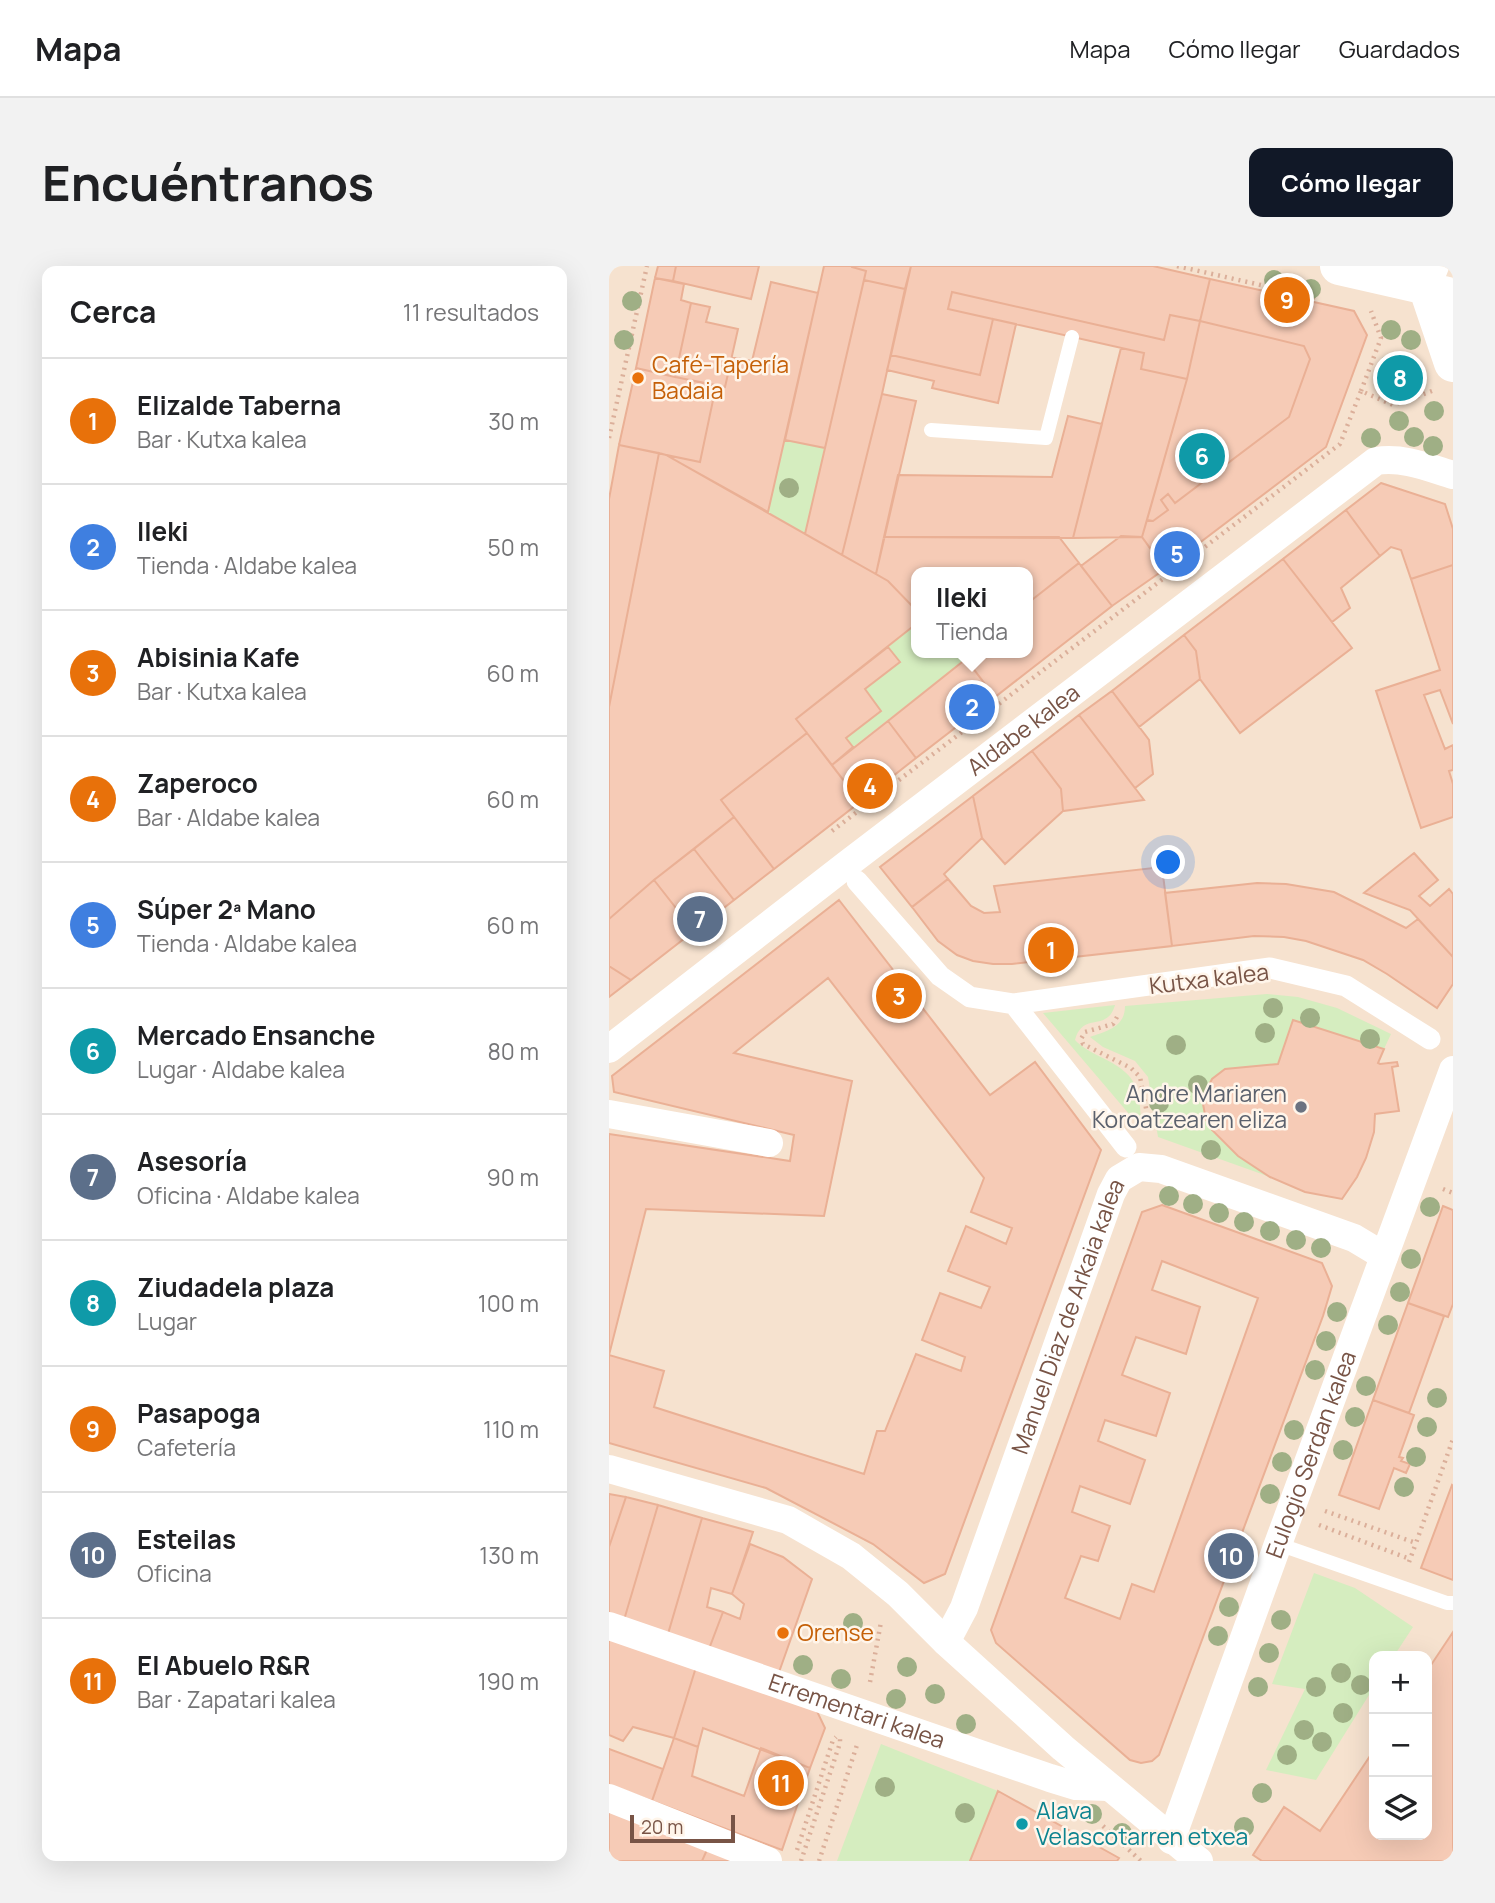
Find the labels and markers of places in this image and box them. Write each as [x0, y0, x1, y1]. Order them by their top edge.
pin: 9 [1264, 274, 1310, 326]
place label: Café-Tapería Badaia [652, 348, 789, 406]
pin: 8 [1377, 352, 1423, 404]
marker: Café-Tapería Badaia [630, 370, 646, 386]
pin: 6 [1179, 430, 1225, 482]
pin: 5 [1154, 528, 1200, 580]
pin: 2 [949, 681, 995, 733]
pin: 4 [847, 760, 893, 812]
pin: 7 [677, 893, 723, 945]
pin: 1 [1028, 924, 1074, 976]
pin: 3 [876, 970, 922, 1022]
place label: Andre Mariaren Koroatzearen eliza [1092, 1077, 1287, 1135]
marker: Andre Mariaren Koroatzearen eliza [1293, 1099, 1309, 1115]
pin: 10 [1208, 1530, 1254, 1582]
place label: Orense [797, 1616, 874, 1648]
marker: Orense [775, 1625, 791, 1641]
pin: 11 [758, 1757, 804, 1809]
place label: Alava Velascotarren etxea [1036, 1794, 1248, 1852]
marker: Alava Velascotarren etxea [1014, 1816, 1030, 1832]

